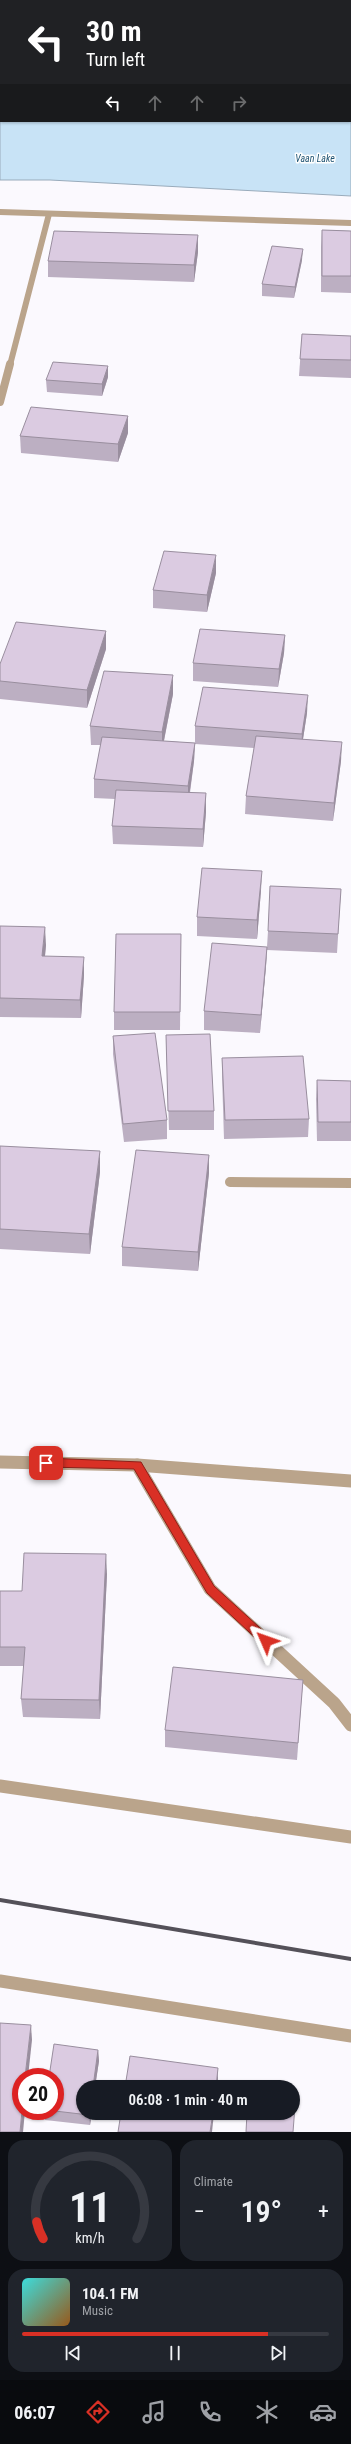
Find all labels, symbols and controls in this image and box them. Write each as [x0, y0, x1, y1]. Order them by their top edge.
text: 30 m [86, 15, 142, 48]
icon: left [20, 16, 72, 68]
text: Turn left [86, 49, 145, 70]
icon: left [102, 92, 124, 114]
icon: ahead [144, 92, 166, 114]
icon: ahead [186, 92, 208, 114]
icon: right [228, 92, 250, 114]
water label: Vaan Lake [295, 153, 335, 164]
pin [29, 1446, 63, 1480]
icon: arrive [35, 1452, 57, 1474]
position arrow [245, 1620, 287, 1662]
speed limit sign: 20 [12, 2068, 64, 2120]
text: 06:08 · 1 min · 40 m [128, 2091, 248, 2109]
text: Climate [194, 2174, 233, 2189]
text: 11 [69, 2182, 111, 2231]
text: 19° [240, 2194, 282, 2229]
text: − [194, 2199, 205, 2224]
text: + [318, 2199, 329, 2224]
text: km/h [75, 2229, 104, 2245]
text: 104.1 FM [82, 2285, 139, 2303]
text: Music [82, 2303, 113, 2318]
icon: previous [62, 2342, 84, 2364]
icon: pause [164, 2342, 186, 2364]
icon: next [267, 2342, 289, 2364]
icon: directions [84, 2398, 112, 2426]
icon: music [140, 2398, 168, 2426]
icon: phone [196, 2398, 224, 2426]
icon: climate [253, 2398, 281, 2426]
icon: car [309, 2398, 337, 2426]
text: 06:07 [14, 2402, 55, 2423]

